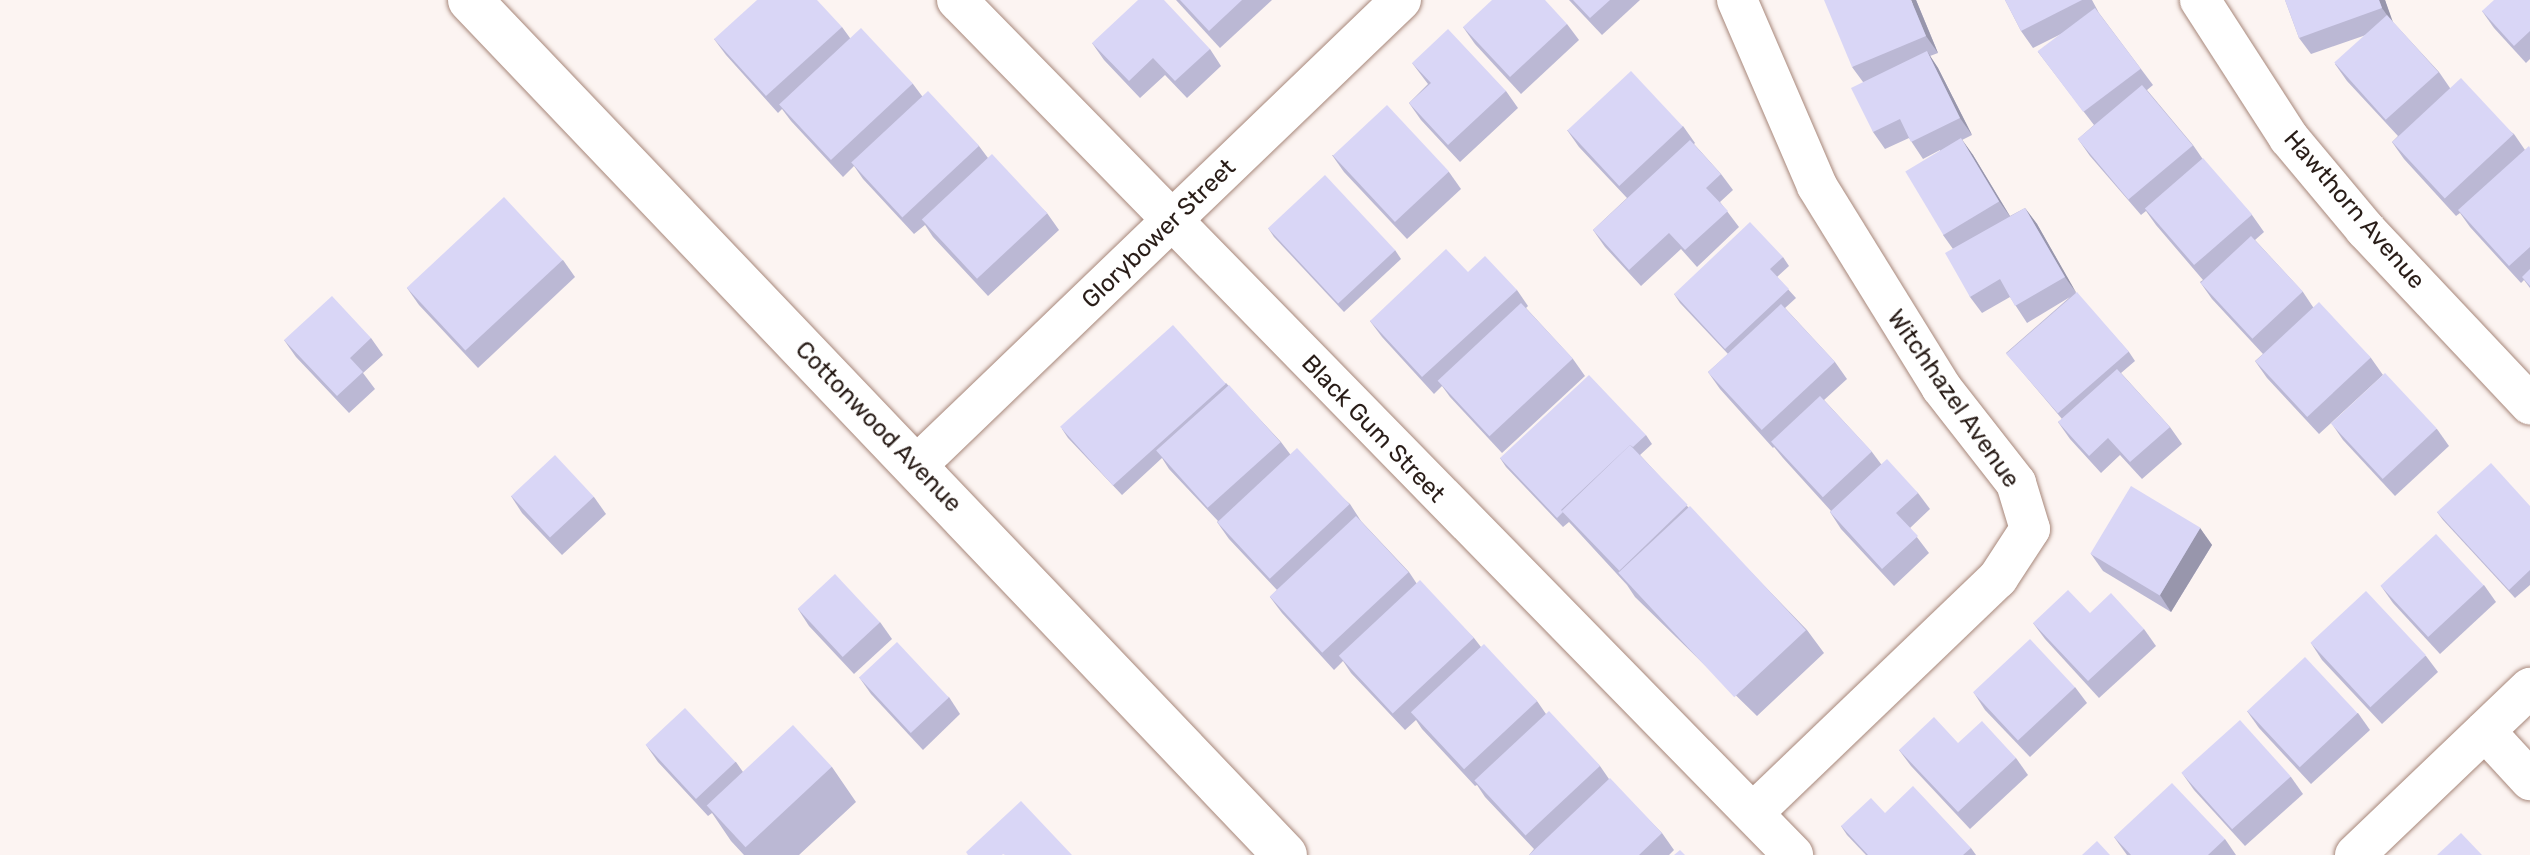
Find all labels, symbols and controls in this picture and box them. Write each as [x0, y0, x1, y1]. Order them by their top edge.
street label: Hawthorn Avenue [2277, 125, 2431, 295]
street label: Glorybower Street [1076, 153, 1242, 315]
street label: Witchhazel Avenue [1881, 304, 2025, 494]
street label: Cottonwood Avenue [789, 335, 967, 519]
street label: Black Gum Street [1295, 349, 1451, 509]

